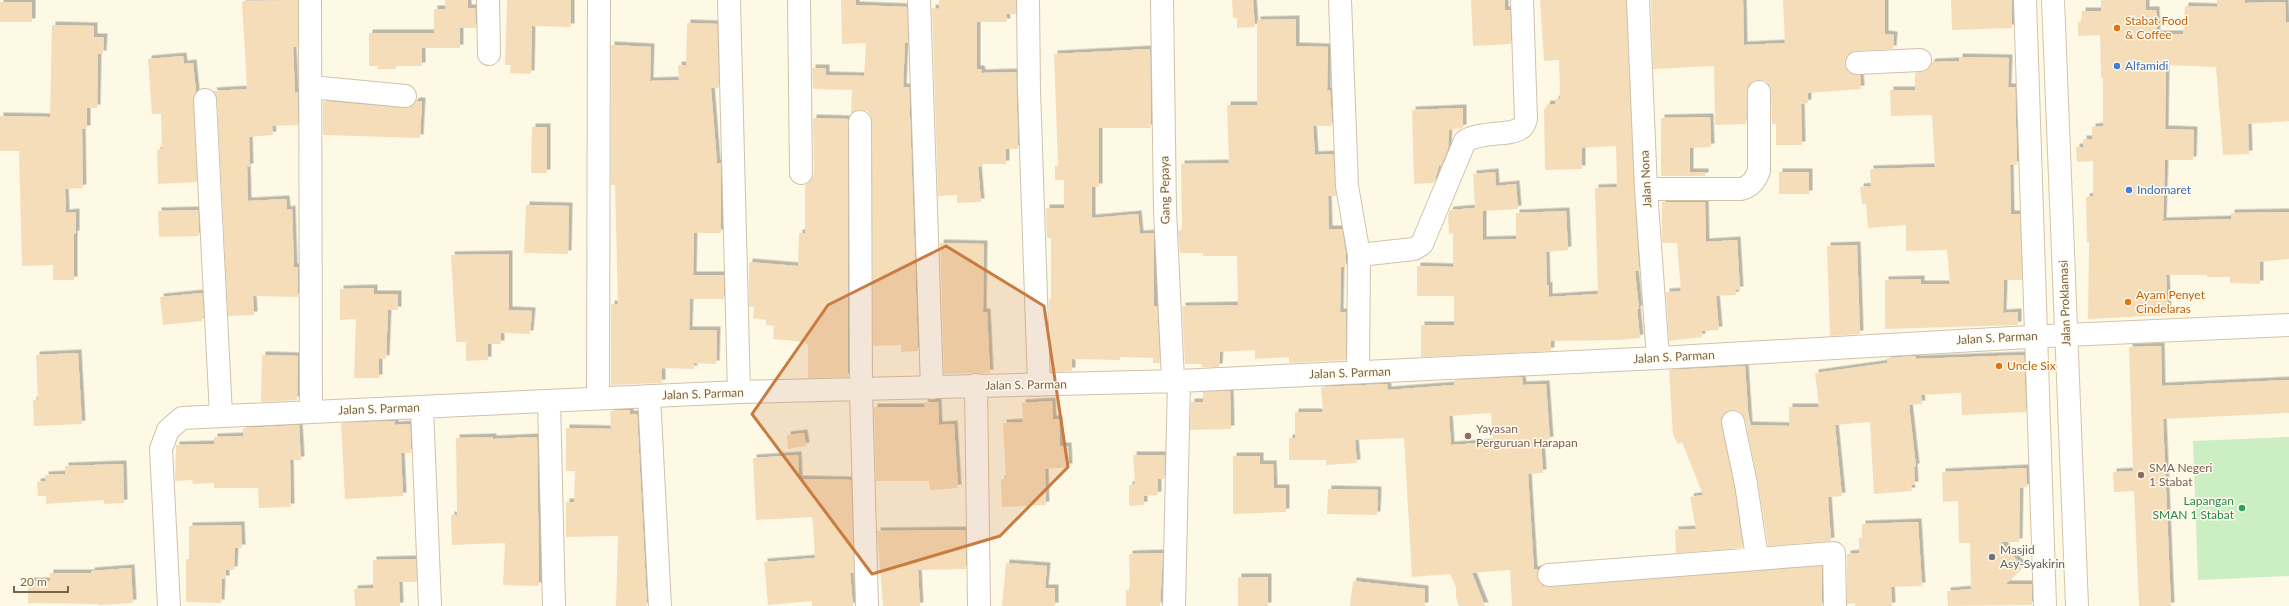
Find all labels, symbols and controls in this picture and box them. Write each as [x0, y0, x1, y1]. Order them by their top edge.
place label: Stabat Food & Coffee [2125, 13, 2188, 42]
marker: Stabat Food & Coffee [2112, 23, 2122, 33]
place label: Alfamidi [2125, 58, 2169, 73]
marker: Alfamidi [2112, 61, 2122, 71]
street label: Jalan Nona [1636, 150, 1655, 208]
street label: Gang Pepaya [1156, 156, 1173, 224]
place label: Indomaret [2137, 182, 2192, 197]
marker: Indomaret [2124, 185, 2134, 195]
street label: Jalan Proklamasi [2055, 260, 2073, 346]
place label: Ayam Penyet Cindelaras [2136, 287, 2206, 316]
marker: Ayam Penyet Cindelaras [2123, 297, 2133, 307]
street label: Jalan S. Parman [1956, 328, 2038, 347]
street label: Jalan S. Parman [1633, 347, 1715, 366]
place label: Uncle Six [2007, 358, 2056, 373]
marker: Uncle Six [1994, 361, 2004, 371]
street label: Jalan S. Parman [1309, 364, 1391, 381]
street label: Jalan S. Parman [985, 376, 1067, 393]
street label: Jalan S. Parman [662, 385, 744, 402]
street label: Jalan S. Parman [338, 400, 420, 417]
place label: Yayasan Perguruan Harapan [1476, 421, 1578, 450]
marker: Yayasan Perguruan Harapan [1463, 431, 1473, 441]
place label: SMA Negeri 1 Stabat [2149, 460, 2213, 489]
marker: SMA Negeri 1 Stabat [2136, 470, 2146, 480]
place label: Lapangan SMAN 1 Stabat [2153, 493, 2235, 522]
marker: Lapangan SMAN 1 Stabat [2237, 503, 2247, 513]
place label: Masjid Asy-Syakirin [2000, 542, 2065, 571]
marker: Masjid Asy-Syakirin [1987, 552, 1997, 562]
scale bar [14, 568, 68, 594]
text: 20 m [20, 574, 47, 589]

